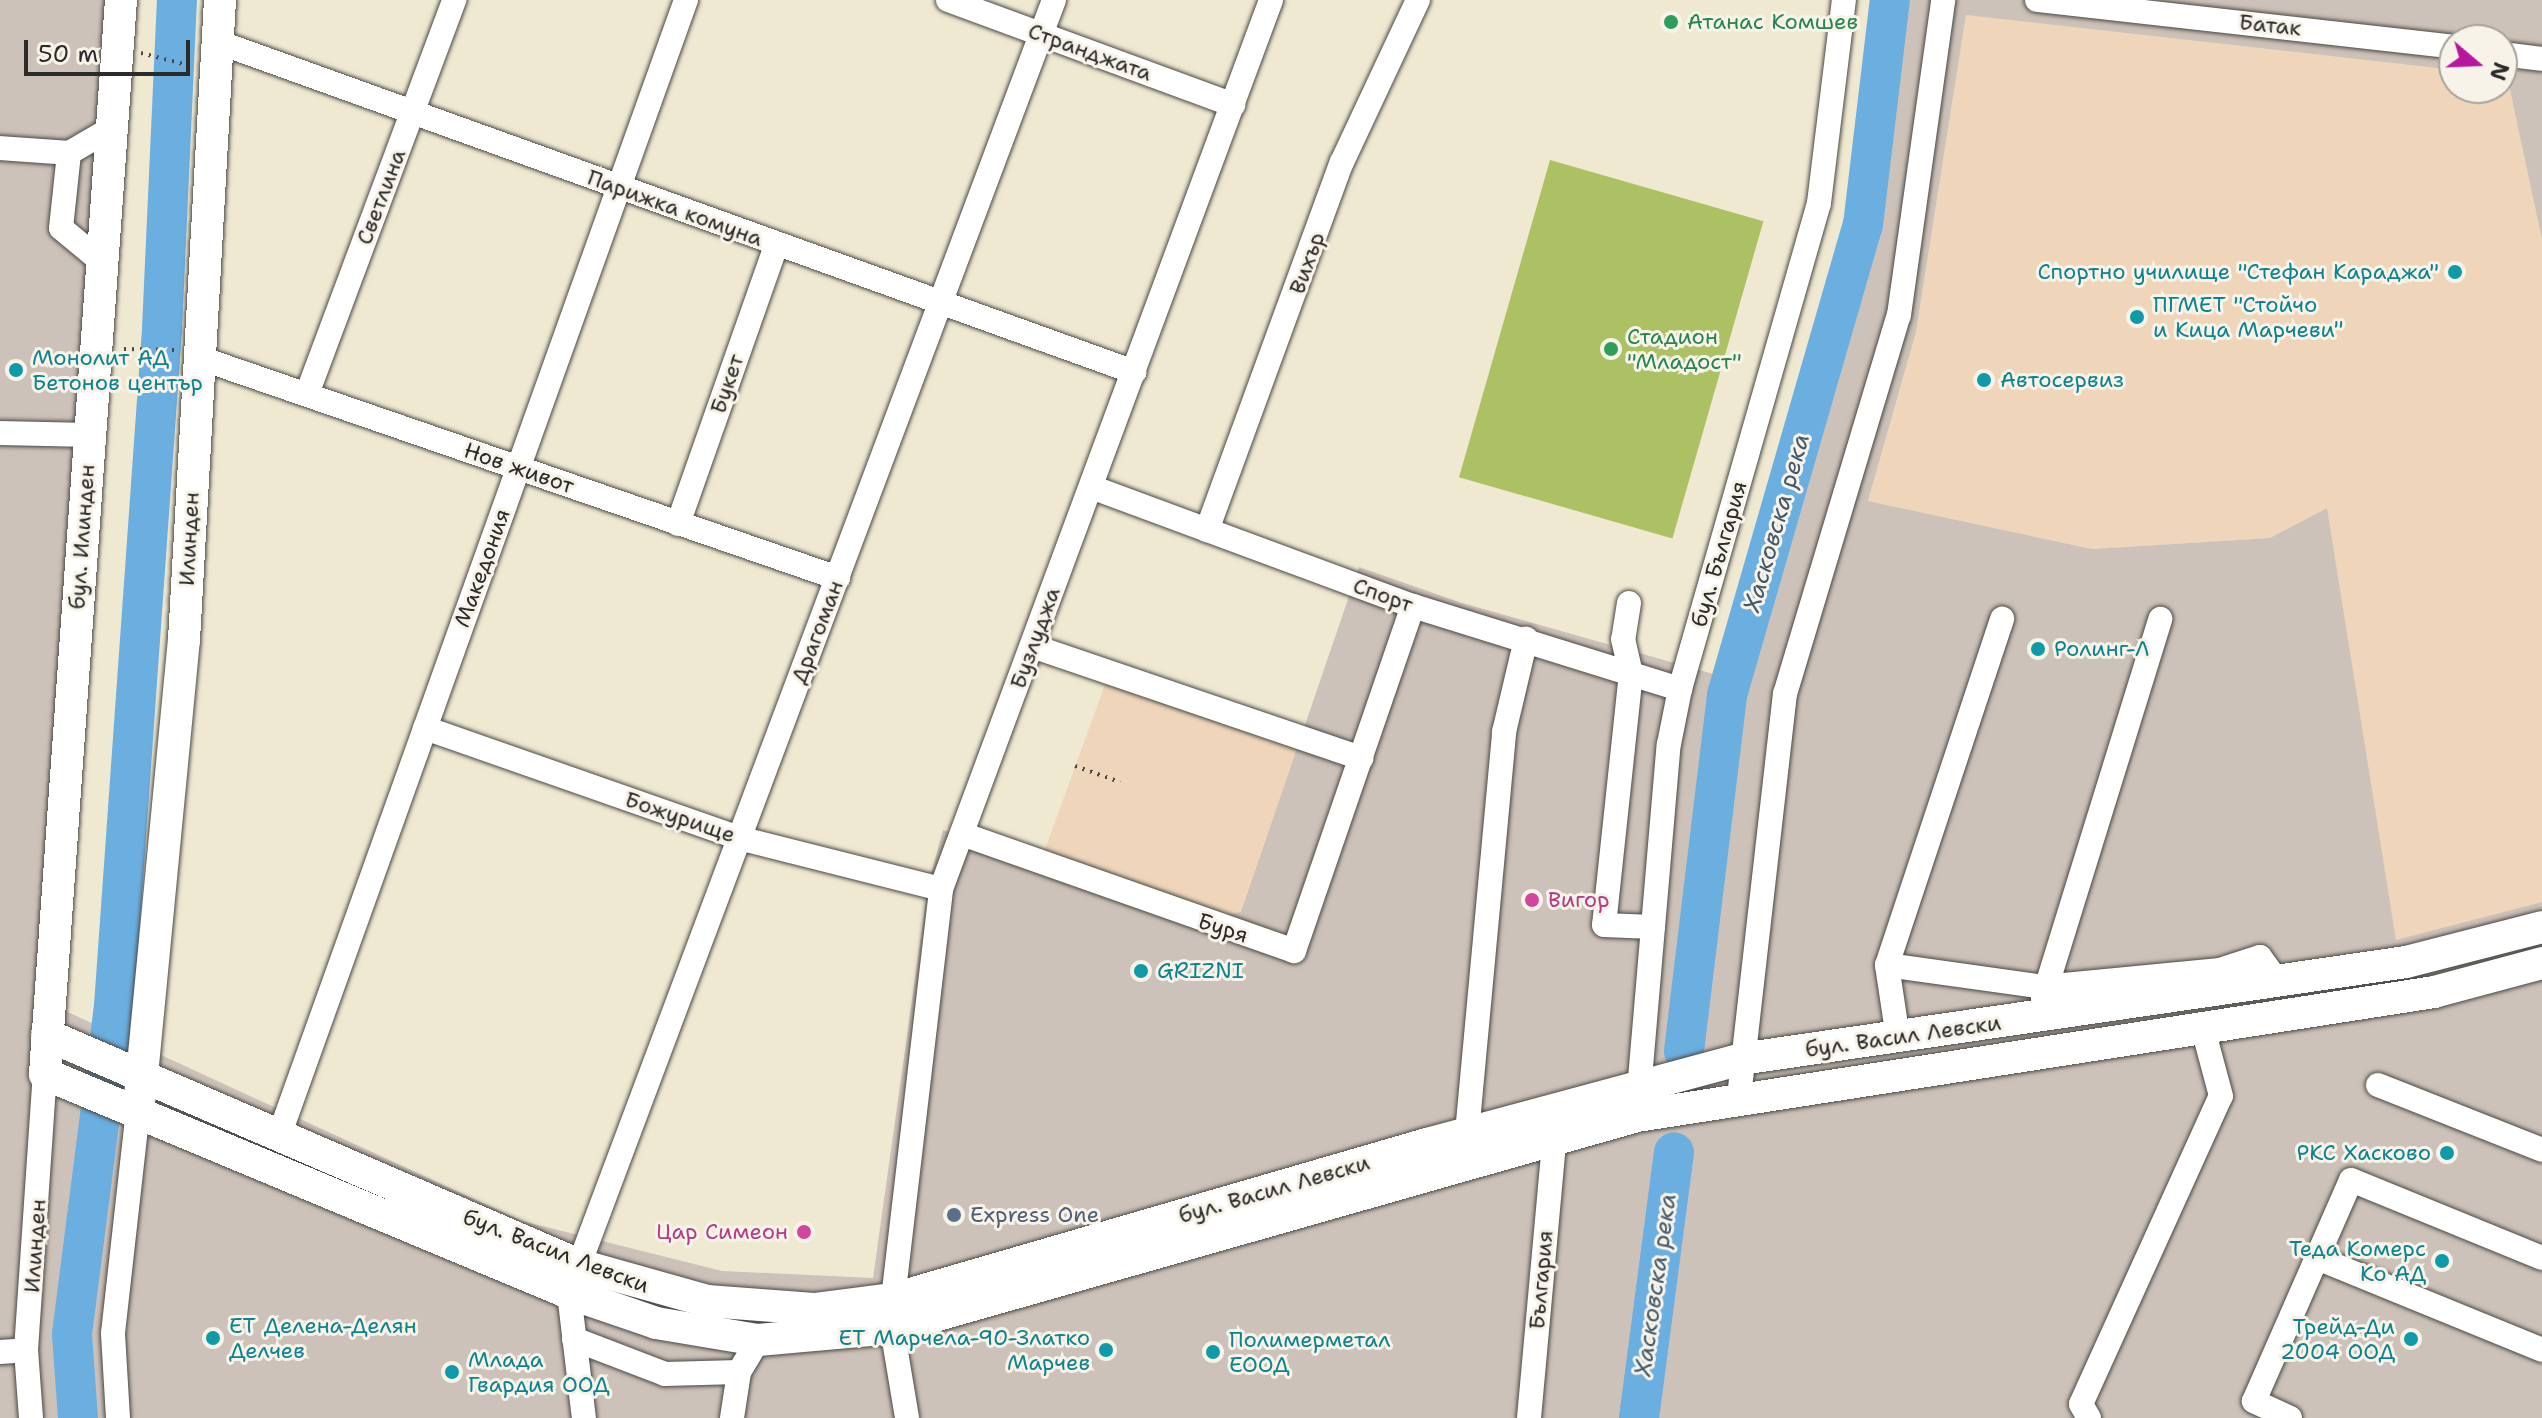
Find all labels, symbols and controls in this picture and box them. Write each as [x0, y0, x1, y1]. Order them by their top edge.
place label: Атанас Комшев [1687, 9, 1858, 35]
street label: Батак [2237, 9, 2303, 41]
marker: Атанас Комшев [1662, 13, 1680, 31]
street label: Странджата [1025, 17, 1155, 87]
scale bar [28, 24, 194, 74]
north arrow [2438, 24, 2518, 104]
text: 50 m [38, 38, 98, 70]
text: N [2483, 58, 2516, 84]
street label: Светлина [351, 146, 411, 248]
street label: Парижка комуна [584, 164, 766, 252]
street label: Вихър [1284, 229, 1330, 297]
place label: Спортно училище "Стефан Караджа" [2038, 259, 2439, 285]
marker: Спортно училище "Стефан Караджа" [2446, 263, 2464, 281]
place label: ПГМЕТ "Стойчо и Кица Марчеви" [2153, 291, 2343, 342]
marker: ПГМЕТ "Стойчо и Кица Марчеви" [2128, 308, 2146, 326]
place label: Стадион "Младост" [1627, 323, 1742, 374]
marker: Стадион "Младост" [1602, 340, 1620, 358]
place label: Монолит АД Бетонов център [32, 344, 203, 396]
street label: Букет [705, 351, 749, 417]
marker: Монолит АД Бетонов център [7, 361, 25, 379]
place label: Автосервиз [2000, 367, 2124, 393]
marker: Автосервиз [1975, 371, 1993, 389]
water label: Хасковска река [1738, 430, 1816, 616]
street label: Нов живот [460, 437, 578, 499]
street label: бул. Илинден [64, 464, 100, 610]
street label: бул. България [1686, 478, 1752, 630]
street label: Илинден [173, 491, 205, 587]
street label: Македония [448, 505, 516, 631]
street label: Спорт [1349, 572, 1417, 618]
street label: Драгоман [785, 577, 849, 687]
street label: Бузлуджа [1004, 584, 1066, 692]
place label: Ролинг-Л [2054, 636, 2150, 662]
marker: Ролинг-Л [2029, 640, 2047, 658]
street label: Божурище [621, 786, 739, 848]
place label: Вигор [1548, 887, 1610, 913]
marker: Вигор [1523, 891, 1541, 909]
street label: Буря [1195, 908, 1251, 948]
place label: GRIZNI [1157, 958, 1244, 984]
marker: GRIZNI [1132, 962, 1150, 980]
street label: бул. Васил Левски [1803, 1009, 2003, 1063]
place label: РКС Хасково [2297, 1140, 2431, 1166]
marker: РКС Хасково [2438, 1144, 2456, 1162]
street label: бул. Васил Левски [1175, 1149, 1373, 1229]
water label: Хасковска река [1629, 1192, 1683, 1378]
street label: Илинден [19, 1198, 51, 1294]
place label: Express One [970, 1202, 1099, 1228]
street label: бул. Васил Левски [459, 1203, 653, 1299]
marker: Express One [945, 1206, 963, 1224]
place label: Цар Симеон [656, 1219, 788, 1245]
marker: Цар Симеон [795, 1223, 813, 1241]
street label: България [1524, 1229, 1558, 1331]
place label: Теда Комерс Ко АД [2289, 1235, 2426, 1286]
marker: Теда Комерс Ко АД [2433, 1252, 2451, 1270]
place label: ЕТ Делена-Делян Делчев [229, 1312, 417, 1364]
place label: Трейд-Ди 2004 ООД [2280, 1313, 2395, 1364]
place label: ЕТ Марчела-90-Златко Марчев [839, 1324, 1090, 1376]
place label: Полимерметал ЕООД [1229, 1326, 1390, 1378]
marker: ЕТ Делена-Делян Делчев [204, 1329, 222, 1347]
marker: Трейд-Ди 2004 ООД [2402, 1330, 2420, 1348]
marker: ЕТ Марчела-90-Златко Марчев [1097, 1341, 1115, 1359]
marker: Полимерметал ЕООД [1204, 1343, 1222, 1361]
place label: Млада Гвардия ООД [468, 1346, 610, 1398]
marker: Млада Гвардия ООД [443, 1363, 461, 1381]

